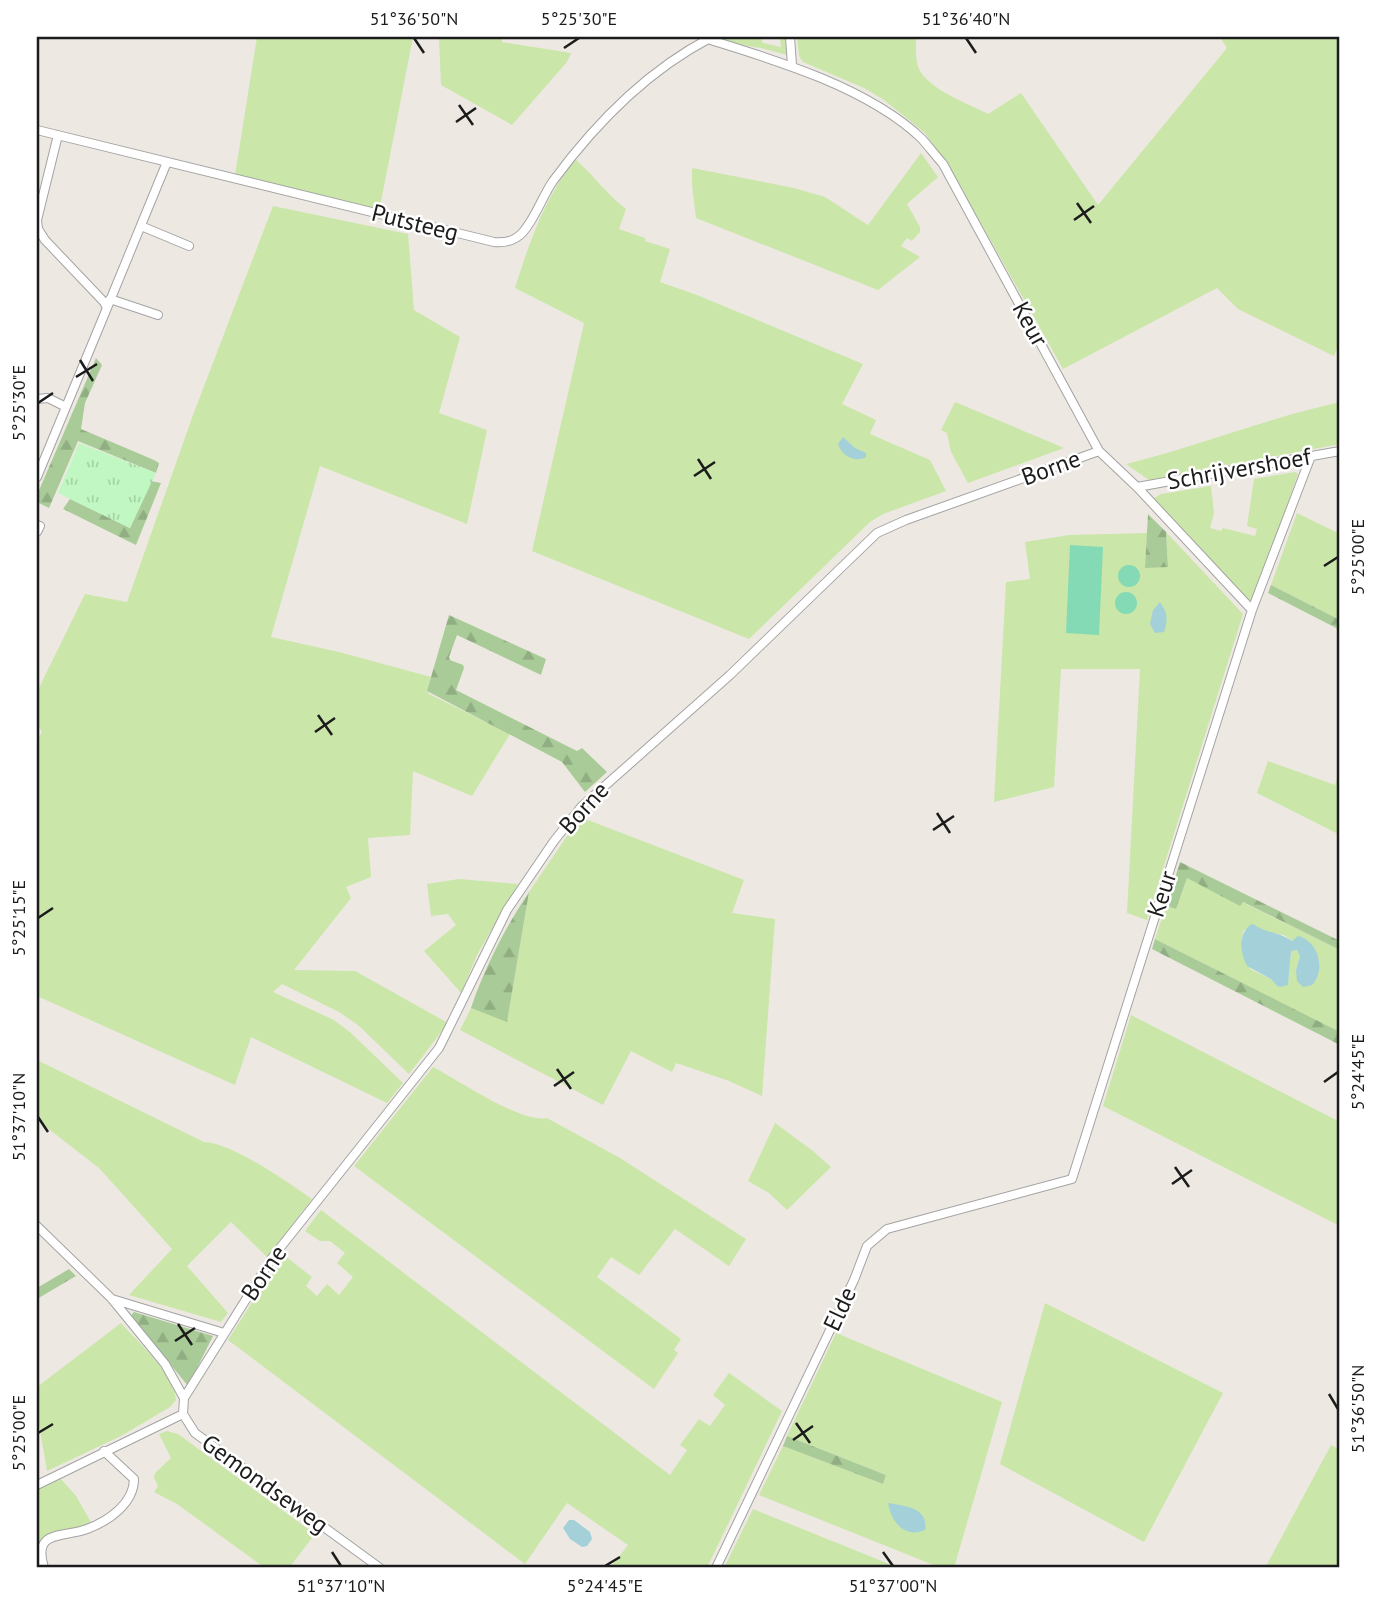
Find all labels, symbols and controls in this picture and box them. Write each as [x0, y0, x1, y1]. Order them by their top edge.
text: 51°36'50"N [370, 7, 458, 30]
text: 5°25'30"E [541, 7, 617, 30]
text: 51°36'40"N [922, 7, 1010, 30]
street label: Putsteeg [368, 197, 462, 248]
street label: Keur [1006, 296, 1055, 352]
text: 5°25'30"E [7, 365, 30, 441]
street label: Schrijvershoef [1165, 440, 1314, 496]
street label: Borne [1017, 443, 1084, 492]
text: 5°25'00"E [1346, 519, 1369, 595]
street label: Borne [552, 775, 615, 840]
street label: Keur [1140, 867, 1183, 921]
text: 5°25'15"E [7, 880, 30, 956]
text: 5°24'45"E [1346, 1034, 1369, 1110]
text: 51°37'10"N [7, 1073, 30, 1161]
street label: Borne [234, 1239, 293, 1306]
street label: Elde [816, 1282, 863, 1336]
text: 51°36'50"N [1346, 1365, 1369, 1453]
text: 5°25'00"E [7, 1395, 30, 1471]
street label: Gemondseweg [196, 1427, 335, 1540]
text: 51°37'10"N [297, 1574, 385, 1597]
text: 5°24'45"E [567, 1574, 643, 1597]
text: 51°37'00"N [849, 1574, 937, 1597]

